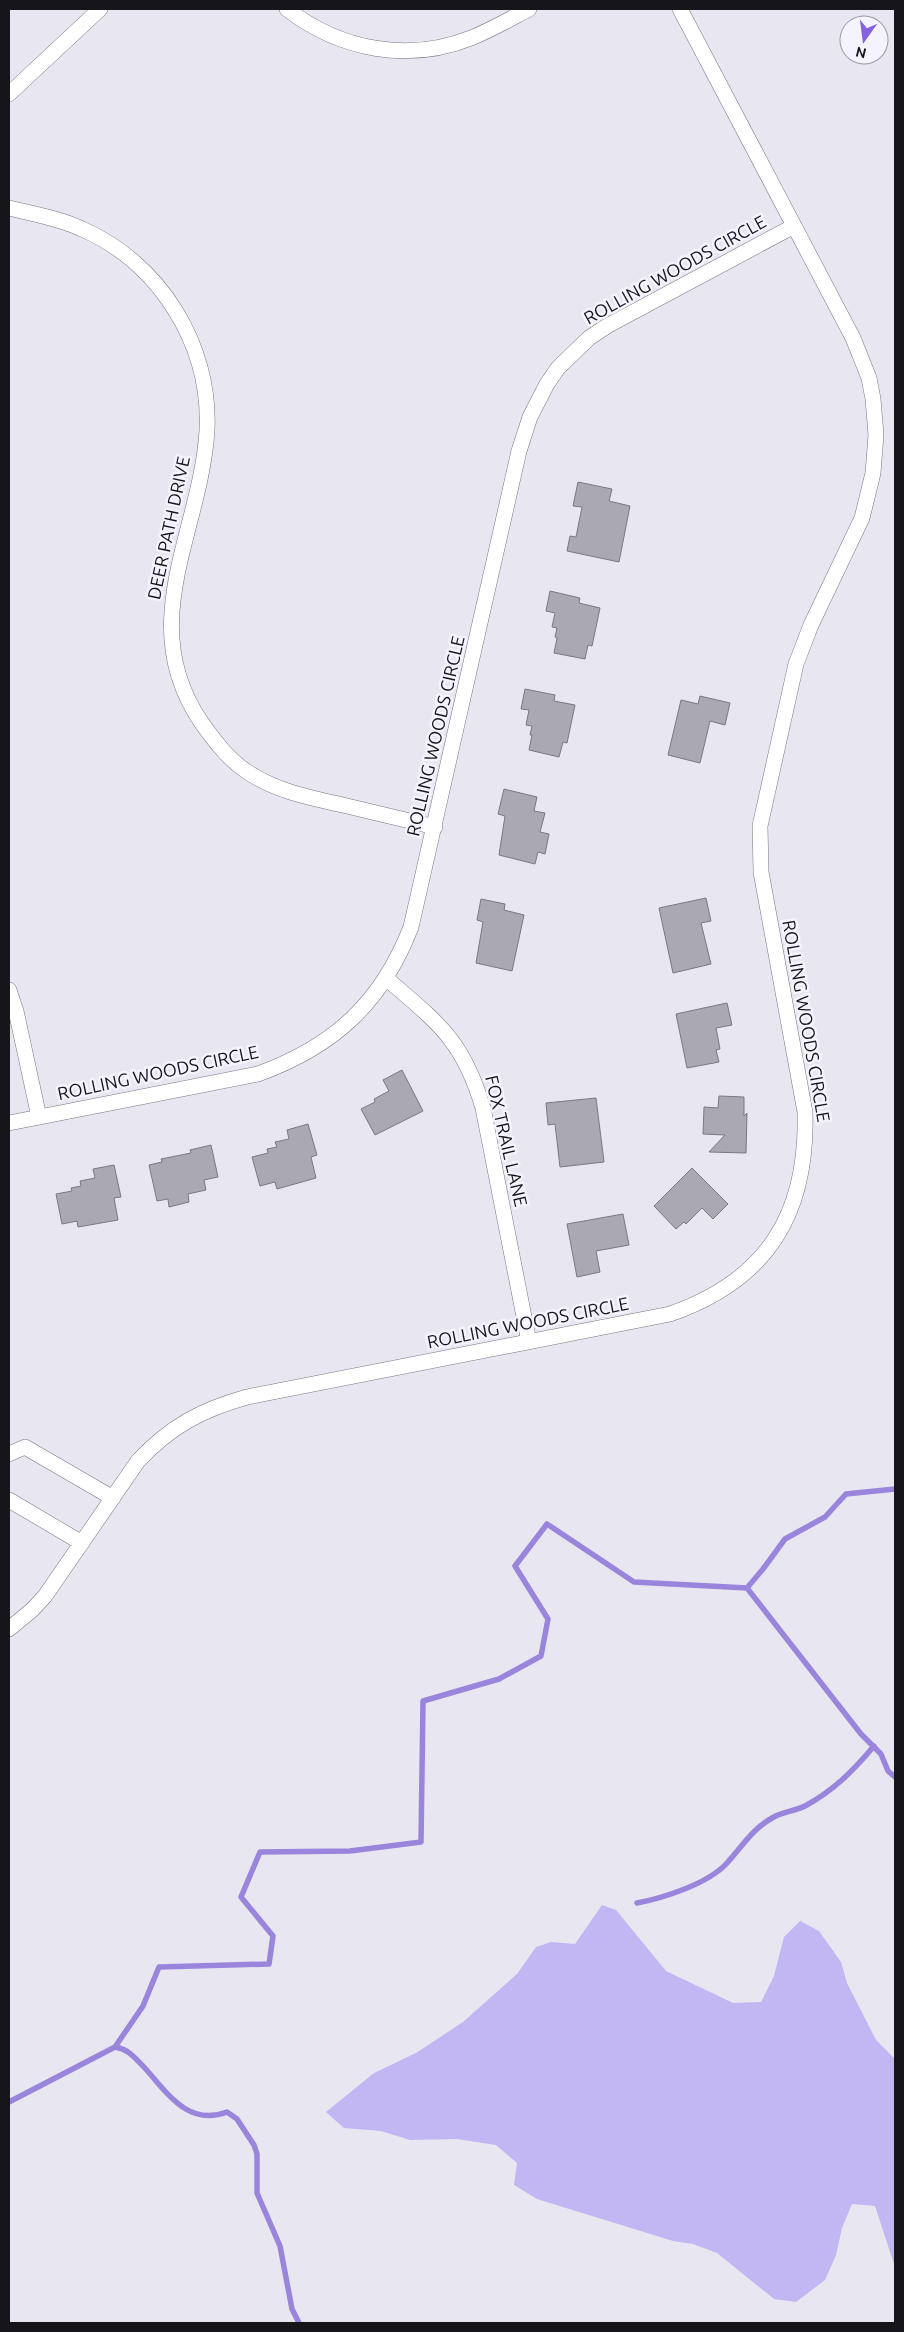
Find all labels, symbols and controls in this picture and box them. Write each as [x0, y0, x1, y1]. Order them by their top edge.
north arrow [839, 15, 889, 65]
text: N [854, 44, 868, 62]
street label: ROLLING WOODS CIRCLE [580, 211, 769, 328]
street label: DEER PATH DRIVE [143, 454, 193, 601]
street label: ROLLING WOODS CIRCLE [402, 634, 468, 838]
street label: ROLLING WOODS CIRCLE [779, 918, 835, 1123]
street label: ROLLING WOODS CIRCLE [56, 1041, 260, 1103]
street label: FOX TRAIL LANE [482, 1073, 532, 1208]
street label: ROLLING WOODS CIRCLE [425, 1293, 630, 1351]

